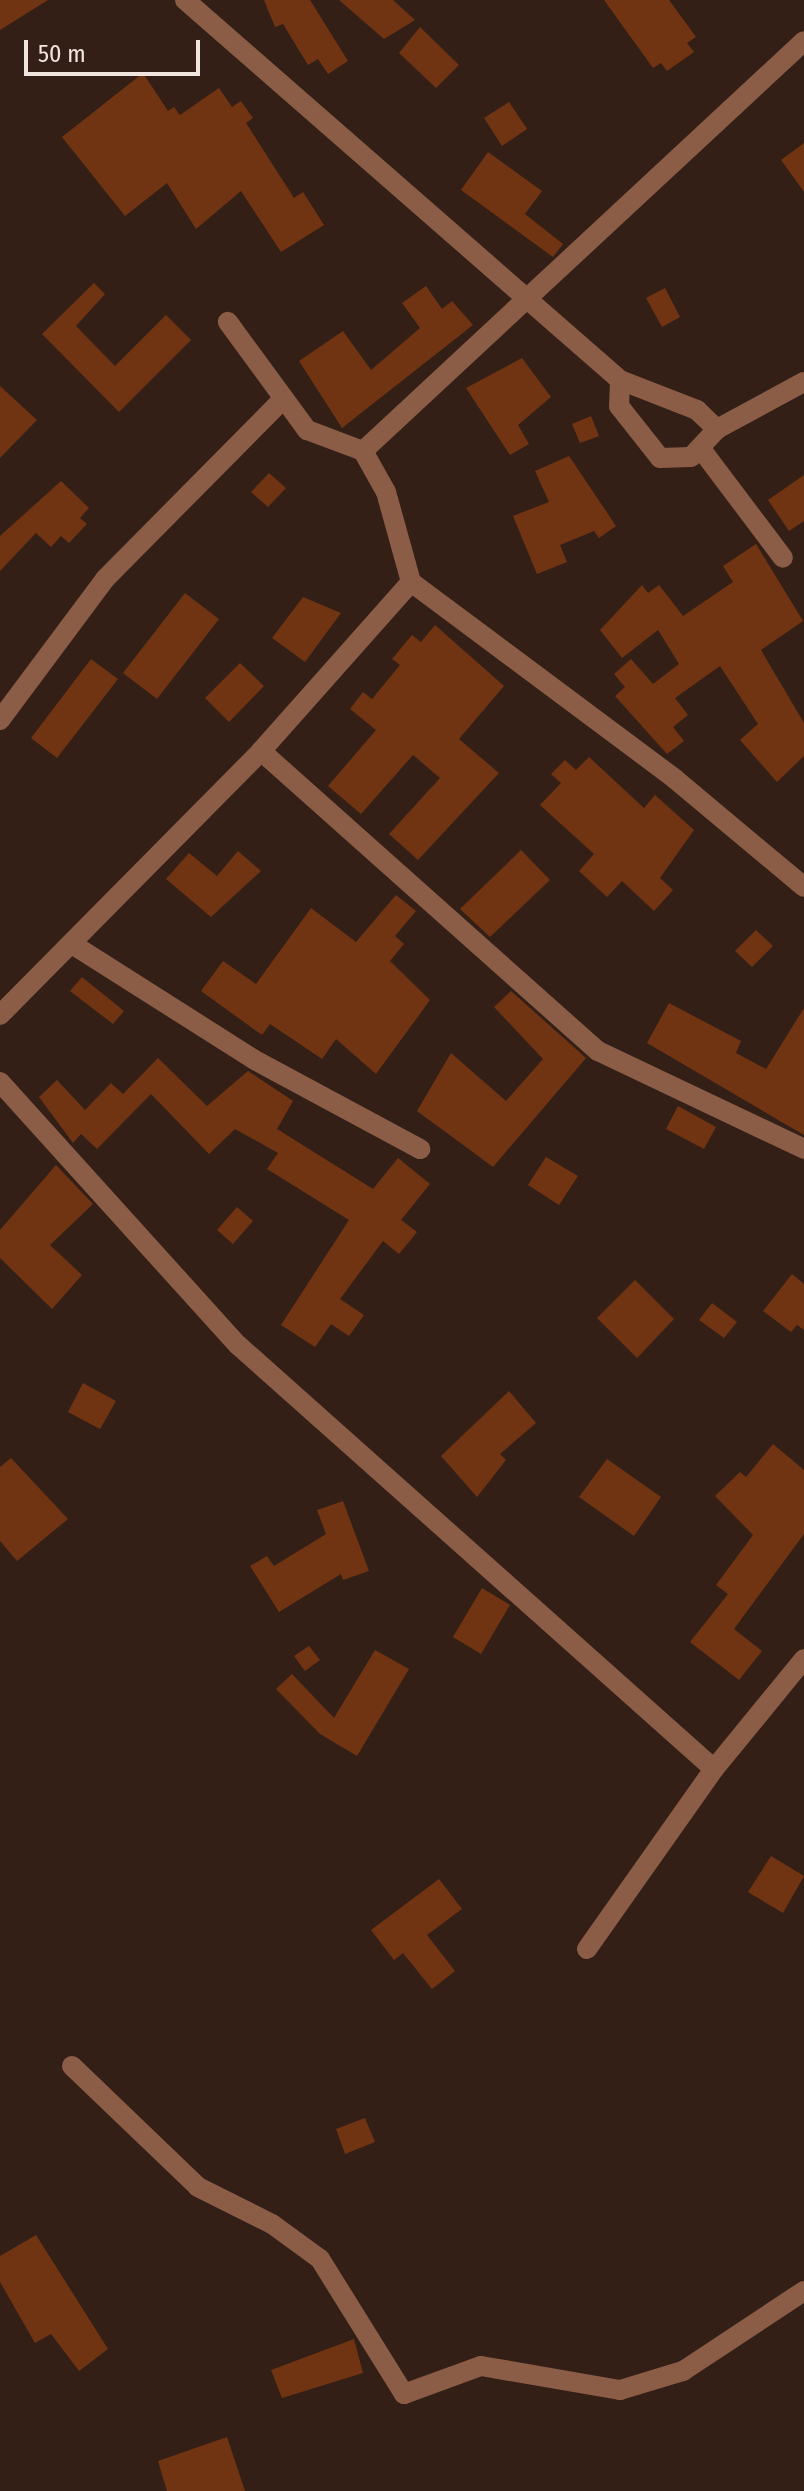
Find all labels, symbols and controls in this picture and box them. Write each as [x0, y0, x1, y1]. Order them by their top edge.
scale bar [28, 24, 204, 74]
text: 50 m [38, 40, 86, 68]

